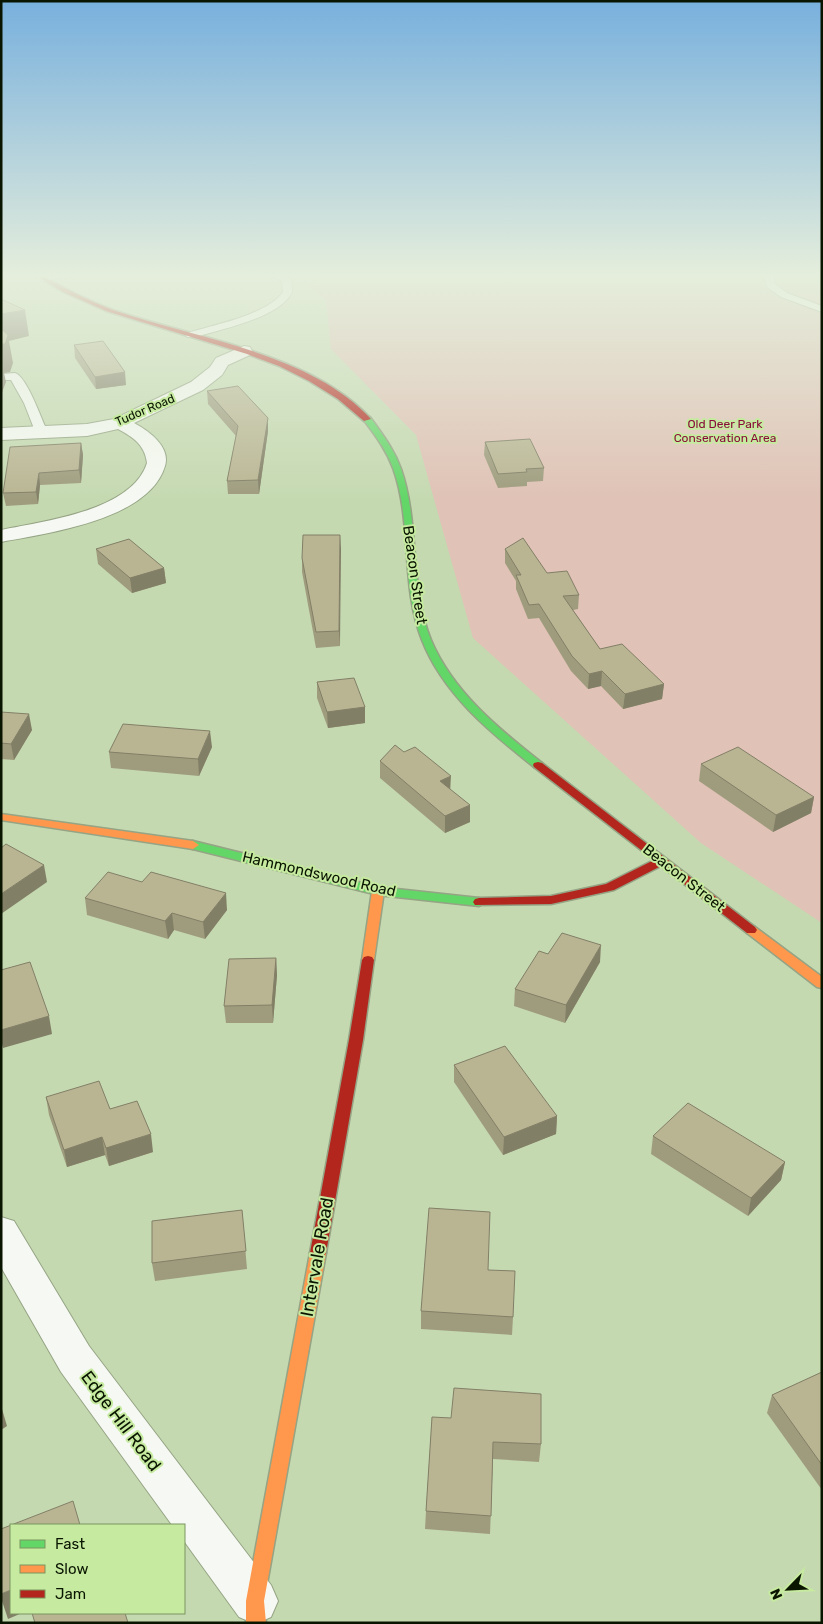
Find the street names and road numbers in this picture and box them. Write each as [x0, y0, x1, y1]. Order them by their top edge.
street label: Tudor Road [113, 391, 177, 429]
street label: Beacon Street [399, 524, 431, 626]
street label: Beacon Street [639, 840, 729, 916]
street label: Hammondswood Road [241, 848, 397, 900]
street label: Intervale Road [296, 1196, 338, 1318]
street label: Edge Hill Road [76, 1367, 166, 1475]

